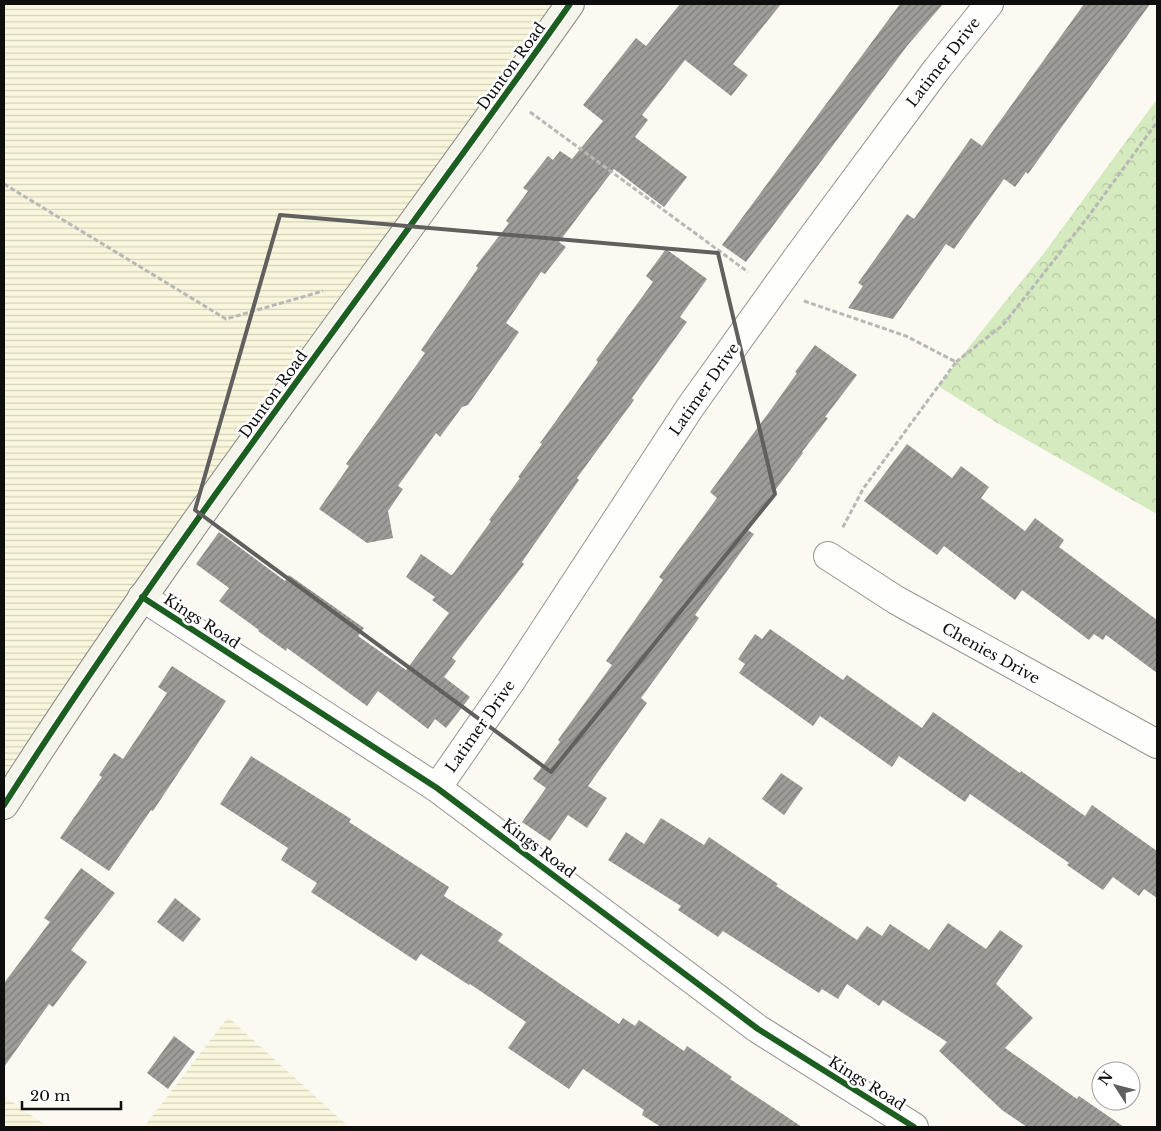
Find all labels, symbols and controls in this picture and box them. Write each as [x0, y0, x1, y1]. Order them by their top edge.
street label: Latimer Drive [902, 13, 984, 111]
street label: Dunton Road [473, 18, 549, 114]
street label: Latimer Drive [665, 339, 743, 439]
street label: Dunton Road [235, 346, 311, 442]
street label: Kings Road [160, 589, 244, 653]
street label: Chenies Drive [939, 618, 1043, 688]
street label: Latimer Drive [441, 676, 519, 776]
street label: Kings Road [498, 814, 580, 882]
street label: Kings Road [825, 1052, 909, 1114]
north arrow [1091, 1061, 1141, 1111]
text: N [1094, 1068, 1117, 1089]
scale bar [22, 1078, 121, 1110]
text: 20 m [30, 1086, 70, 1105]

